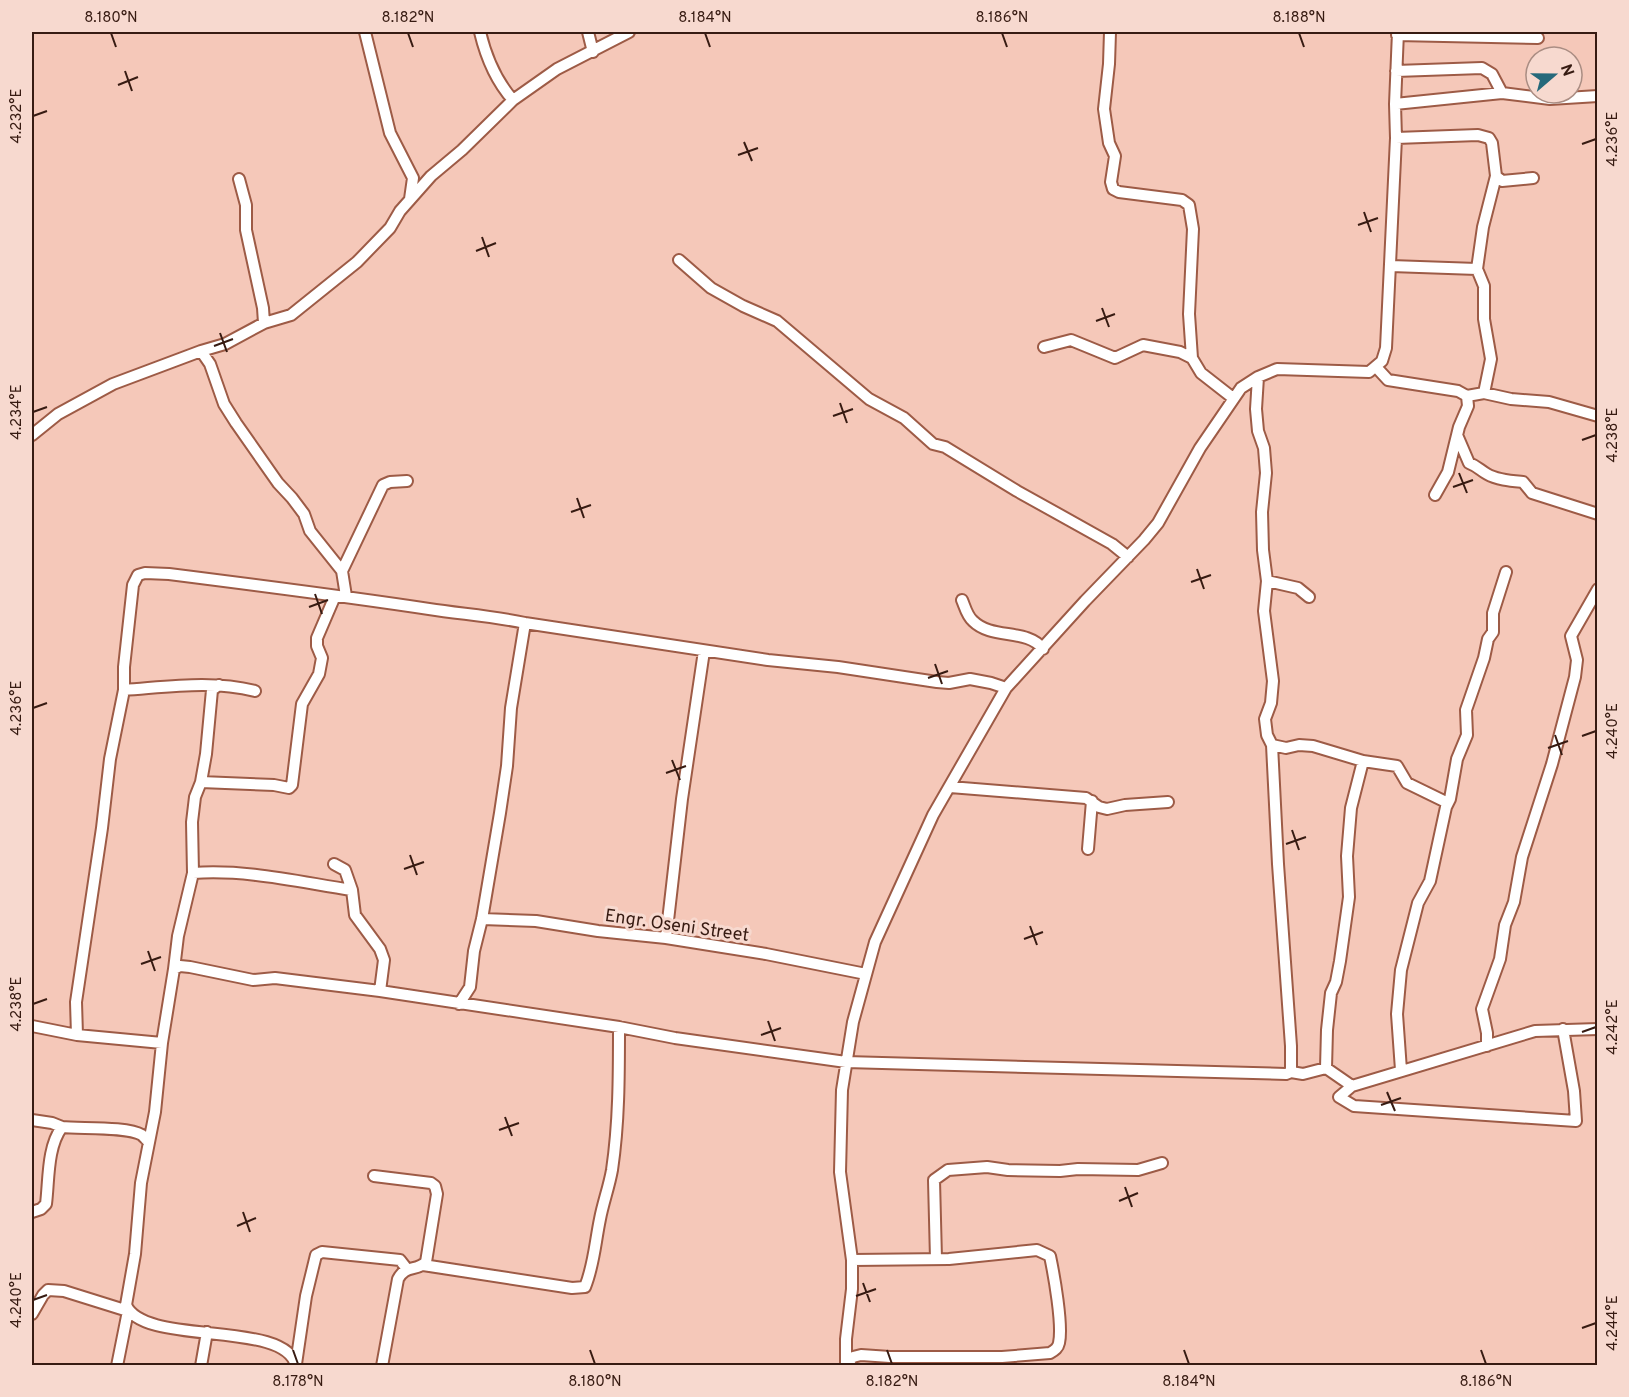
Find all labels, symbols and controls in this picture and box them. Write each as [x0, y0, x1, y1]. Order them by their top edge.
text: 8.180°N [84, 9, 138, 28]
text: 8.182°N [382, 9, 434, 28]
text: 8.184°N [678, 9, 732, 28]
text: 8.186°N [976, 9, 1028, 28]
text: 8.188°N [1272, 9, 1326, 28]
north arrow [1524, 45, 1584, 105]
text: N [1555, 62, 1578, 79]
text: 4.232°E [8, 89, 27, 143]
text: 4.236°E [1604, 112, 1623, 166]
text: 4.234°E [8, 384, 27, 440]
text: 4.238°E [1604, 407, 1623, 463]
text: 4.236°E [8, 681, 27, 735]
text: 4.240°E [1604, 703, 1623, 759]
street label: Engr. Oseni Street [603, 905, 750, 948]
text: 4.238°E [8, 976, 27, 1032]
text: 4.242°E [1604, 999, 1623, 1055]
text: 4.240°E [8, 1272, 27, 1328]
text: 4.244°E [1604, 1295, 1623, 1351]
text: 8.178°N [272, 1373, 324, 1392]
text: 8.180°N [568, 1373, 622, 1392]
text: 8.182°N [866, 1373, 918, 1392]
text: 8.184°N [1162, 1373, 1216, 1392]
text: 8.186°N [1460, 1373, 1512, 1392]

